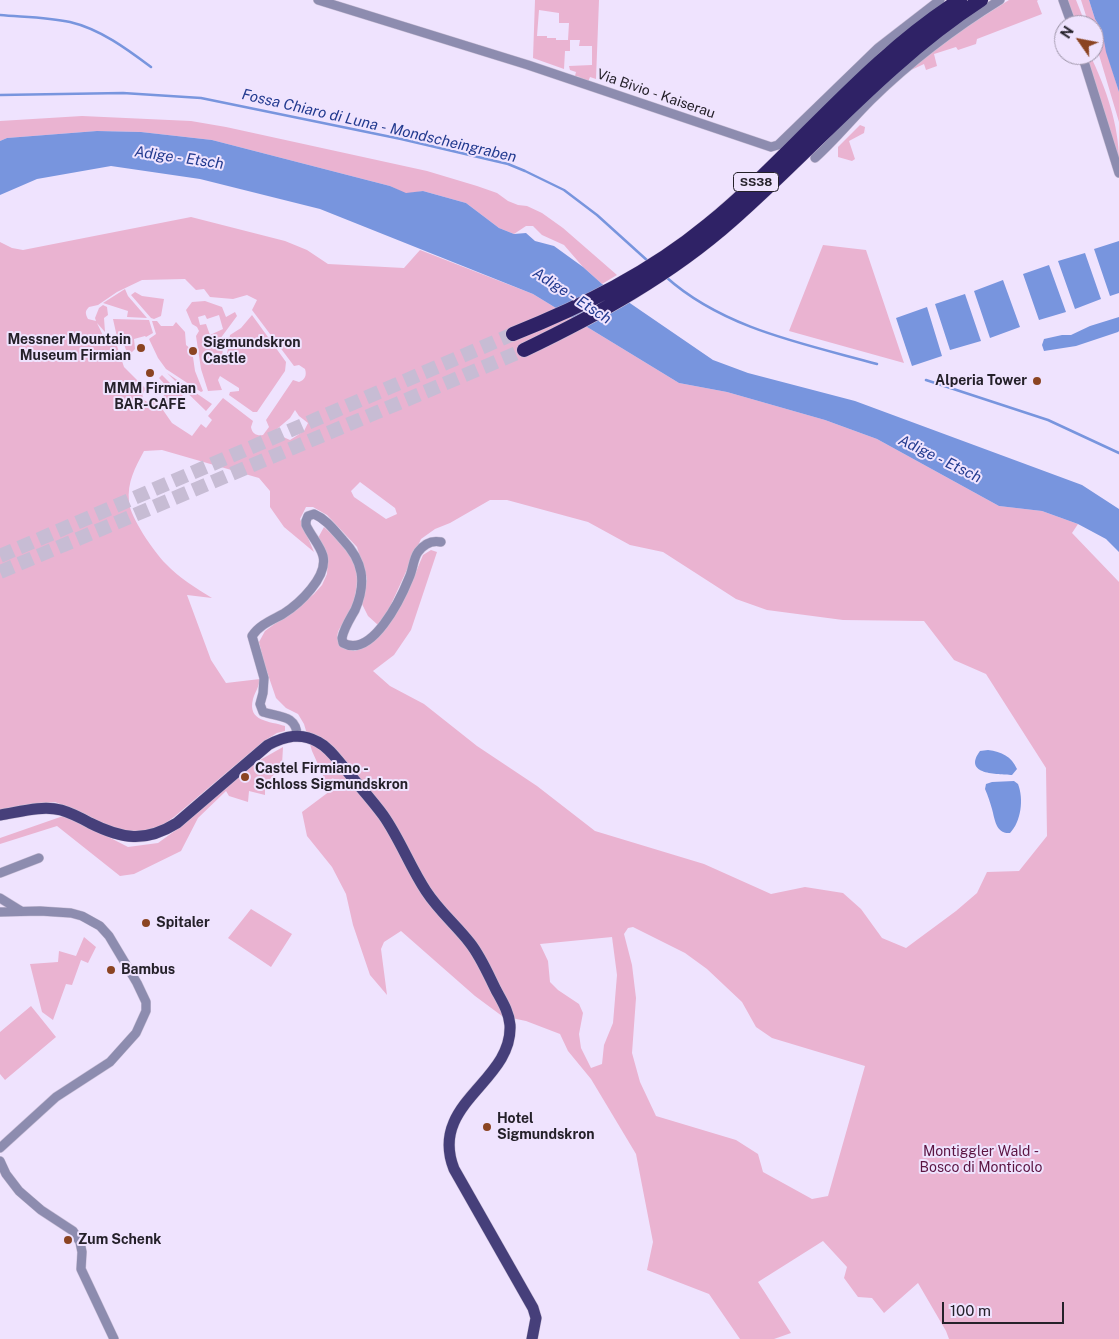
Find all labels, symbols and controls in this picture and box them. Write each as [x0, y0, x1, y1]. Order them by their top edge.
north arrow [1054, 15, 1104, 65]
text: N [1058, 23, 1077, 41]
street label: Via Bivio - Kaiserau [595, 66, 717, 122]
water label: Fossa Chiaro di Luna - Mondscheingraben [240, 86, 518, 166]
water label: Adige - Etsch [133, 143, 225, 173]
road number: SS38 [734, 172, 778, 192]
water label: Adige - Etsch [529, 264, 615, 328]
place label: Messner Mountain Museum Firmian [7, 332, 131, 364]
place label: Sigmundskron Castle [203, 335, 301, 368]
marker: Messner Mountain Museum Firmian [135, 342, 147, 354]
marker: Sigmundskron Castle [187, 345, 199, 357]
marker: MMM Firmian BAR-CAFE [144, 367, 156, 379]
place label: Alperia Tower [935, 373, 1027, 389]
marker: Alperia Tower [1031, 375, 1043, 387]
place label: MMM Firmian BAR-CAFE [104, 381, 196, 414]
water label: Adige - Etsch [896, 431, 984, 487]
place label: Castel Firmiano - Schloss Sigmundskron [255, 761, 408, 794]
marker: Castel Firmiano - Schloss Sigmundskron [239, 771, 251, 783]
place label: Spitaler [156, 915, 210, 931]
marker: Spitaler [140, 917, 152, 929]
place label: Bambus [121, 962, 175, 978]
marker: Bambus [105, 964, 117, 976]
place label: Hotel Sigmundskron [497, 1111, 595, 1144]
marker: Hotel Sigmundskron [481, 1121, 493, 1133]
park label: Montiggler Wald - Bosco di Monticolo [920, 1144, 1042, 1176]
place label: Zum Schenk [78, 1232, 161, 1248]
marker: Zum Schenk [62, 1234, 74, 1246]
scale bar [944, 1292, 1066, 1324]
text: 100 m [950, 1302, 991, 1319]

